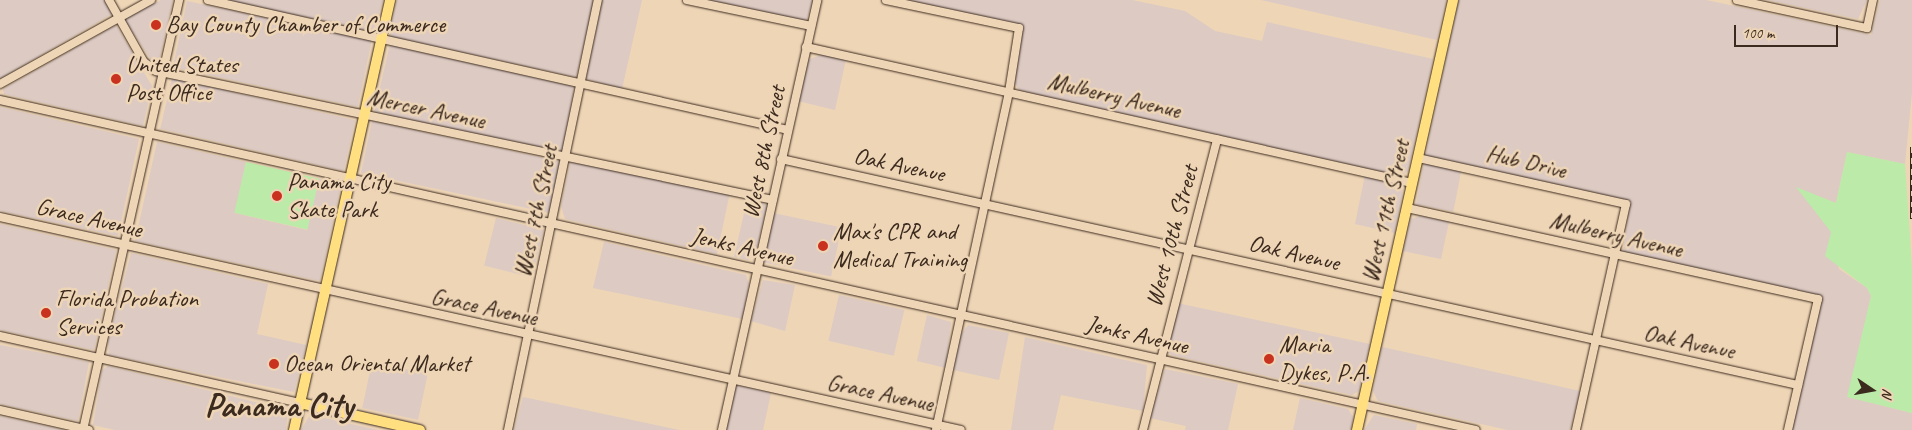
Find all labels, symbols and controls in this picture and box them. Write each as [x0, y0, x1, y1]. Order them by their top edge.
place label: Bay County Chamber of Commerce [166, 11, 446, 39]
scale bar [1737, 15, 1841, 47]
marker: Bay County Chamber of Commerce [150, 19, 162, 31]
text: 100 m [1742, 24, 1774, 43]
place label: United States Post Office [126, 51, 238, 107]
street label: Mulberry Avenue [1045, 67, 1183, 125]
marker: United States Post Office [110, 73, 122, 85]
street label: Mercer Avenue [365, 82, 487, 136]
street label: West 8th Street [736, 83, 792, 221]
street label: West 11th Street [1356, 137, 1416, 285]
street label: Hub Drive [1483, 139, 1569, 185]
street label: Oak Avenue [851, 141, 947, 189]
street label: West 7th Street [508, 142, 564, 280]
street label: West 10th Street [1139, 162, 1205, 310]
place label: Panama City Skate Park [287, 168, 390, 224]
marker: Panama City Skate Park [271, 190, 283, 202]
street label: Grace Avenue [33, 192, 145, 244]
street label: Mulberry Avenue [1547, 206, 1685, 264]
place label: Max's CPR and Medical Training [833, 218, 967, 274]
street label: Jenks Avenue [688, 221, 796, 273]
street label: Oak Avenue [1246, 229, 1342, 277]
marker: Max's CPR and Medical Training [817, 240, 829, 252]
street label: Grace Avenue [428, 282, 540, 332]
place label: Florida Probation Services [56, 285, 198, 341]
marker: Florida Probation Services [40, 307, 52, 319]
street label: Jenks Avenue [1083, 309, 1191, 361]
street label: Oak Avenue [1641, 318, 1737, 366]
place label: Maria Dykes, P.A. [1279, 331, 1369, 387]
place label: Ocean Oriental Market [284, 350, 471, 378]
marker: Maria Dykes, P.A. [1263, 353, 1275, 365]
marker: Ocean Oriental Market [268, 358, 280, 370]
north arrow [1847, 365, 1897, 415]
street label: Grace Avenue [824, 368, 936, 418]
district label: Panama City [205, 385, 353, 425]
text: N [1878, 387, 1896, 399]

